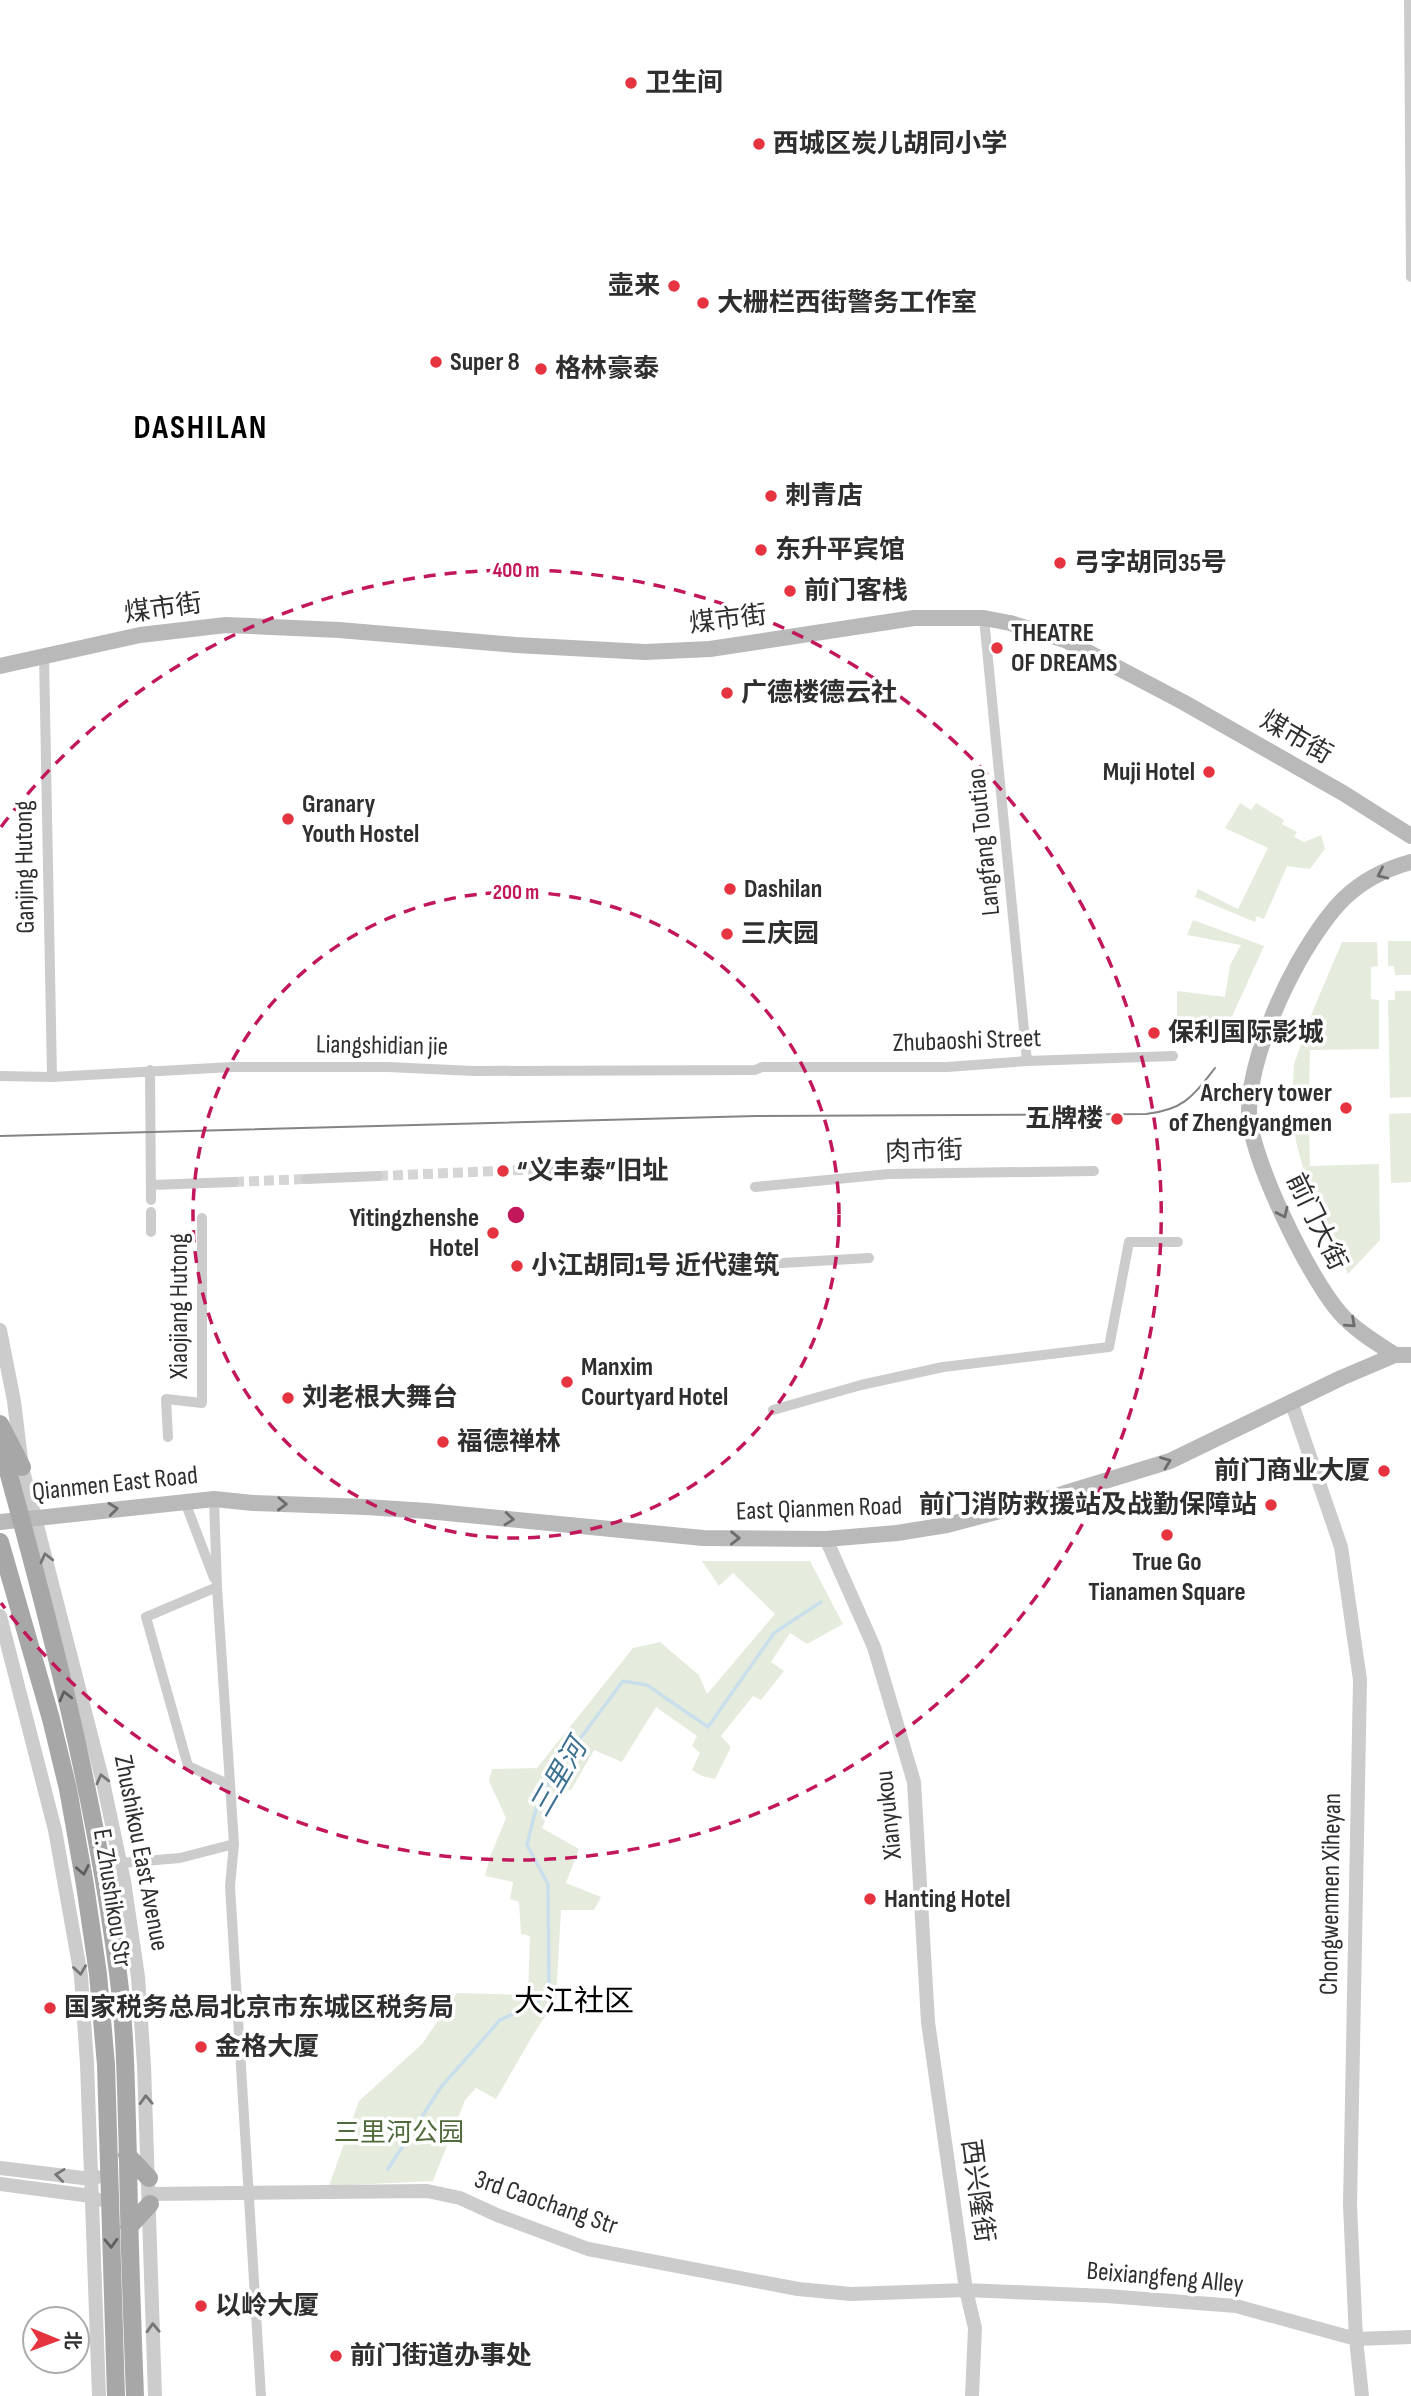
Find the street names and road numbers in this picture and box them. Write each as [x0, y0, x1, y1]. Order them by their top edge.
street label: 煤市街 [122, 588, 204, 630]
street label: 煤市街 [687, 600, 769, 640]
street label: 煤市街 [1254, 705, 1338, 771]
street label: Langfang Toutiao [961, 767, 1007, 917]
street label: Ganjing Hutong [8, 800, 42, 934]
street label: Zhubaoshi Street [892, 1023, 1042, 1059]
street label: Liangshidian jie [316, 1029, 448, 1063]
street label: 肉市街 [884, 1135, 964, 1169]
street label: 前门大街 [1279, 1168, 1353, 1276]
street label: Xiaojiang Hutong [164, 1233, 195, 1380]
street label: Qianmen East Road [31, 1460, 199, 1508]
street label: East Qianmen Road [735, 1491, 903, 1527]
street label: Zhushikou East Avenue [107, 1753, 175, 1953]
street label: Xianyukou [869, 1769, 909, 1862]
street label: Chongwenmen Xiheyan [1314, 1793, 1348, 1995]
street label: E. Zhushikou Str [86, 1827, 138, 1970]
street label: 西兴隆街 [954, 2137, 1000, 2245]
street label: 3rd Caochang Str [470, 2164, 622, 2242]
street label: Beixiangfeng Alley [1085, 2256, 1245, 2300]

